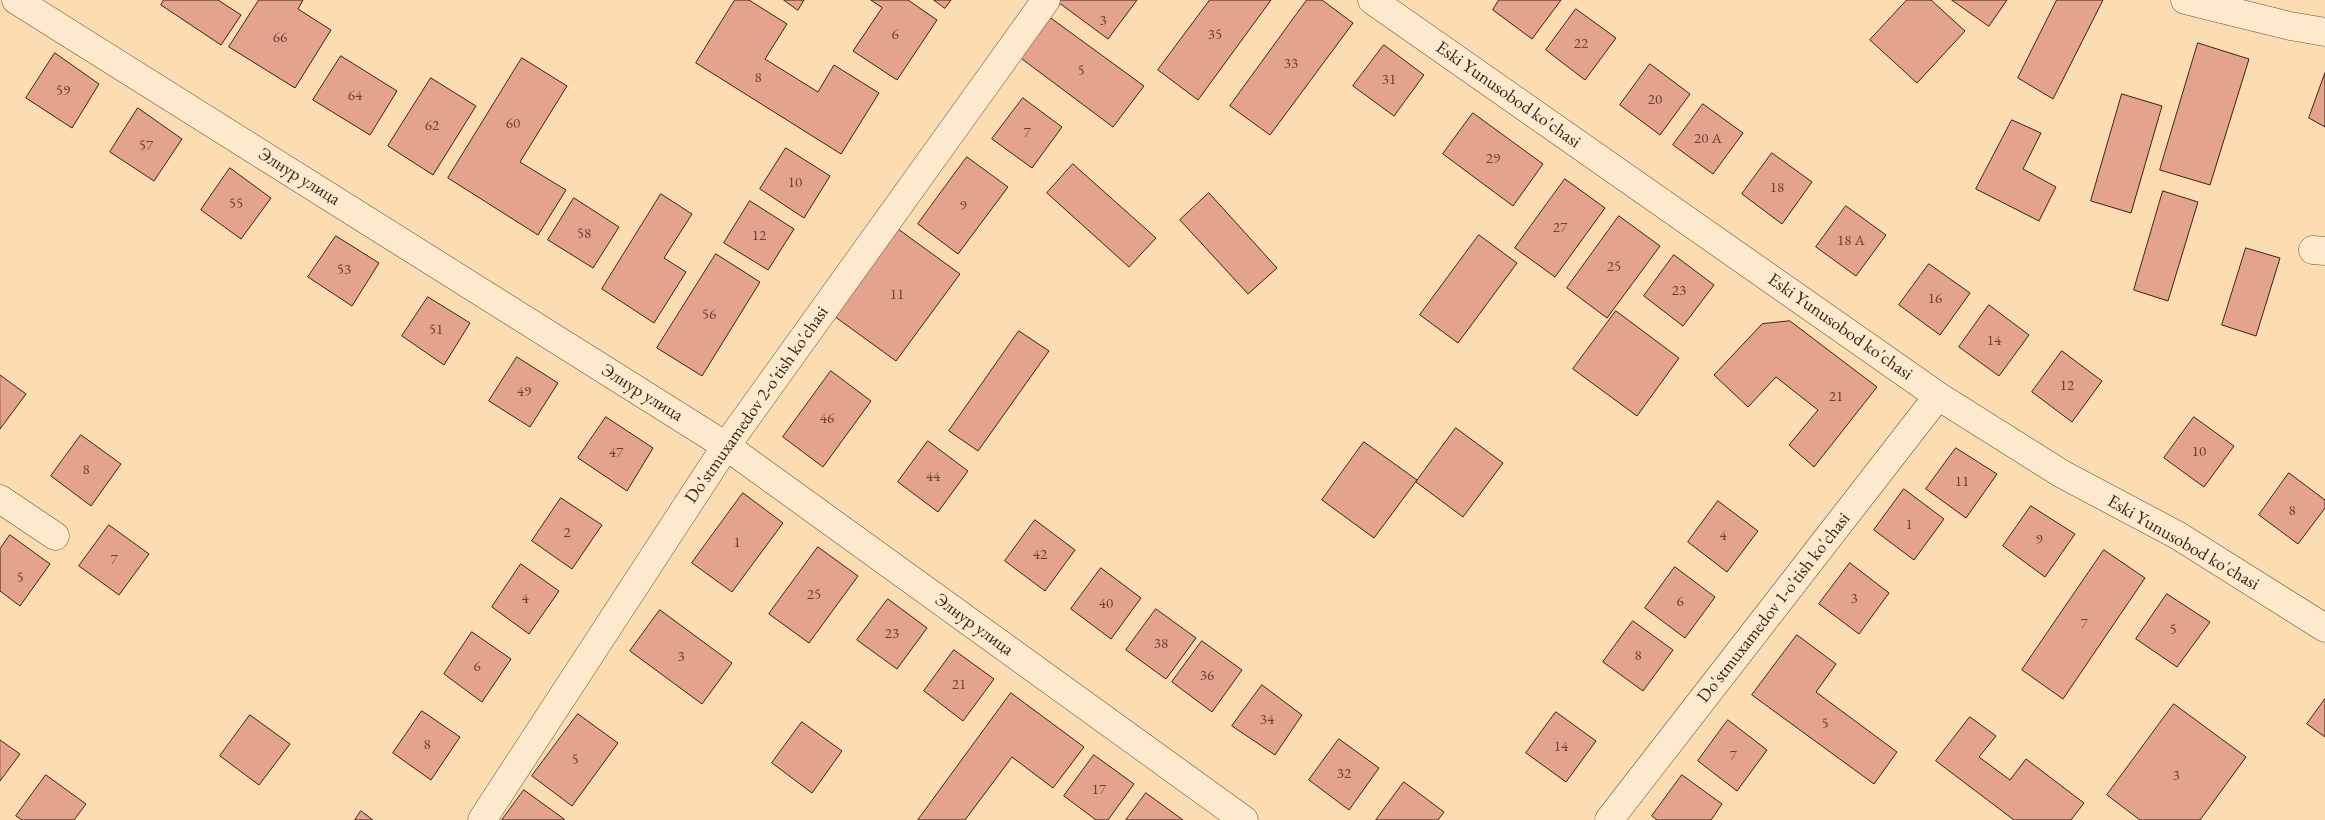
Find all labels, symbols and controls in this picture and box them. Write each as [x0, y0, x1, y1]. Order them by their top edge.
house number: 3 [1099, 12, 1107, 30]
house number: 6 [891, 26, 899, 44]
house number: 35 [1208, 26, 1222, 44]
house number: 66 [273, 29, 287, 47]
house number: 22 [1574, 35, 1588, 53]
street label: Eski Yunusobod ko'chasi [1431, 37, 1585, 153]
house number: 33 [1284, 55, 1298, 73]
house number: 5 [1077, 62, 1085, 80]
house number: 8 [754, 69, 762, 87]
house number: 31 [1382, 71, 1396, 89]
house number: 59 [56, 82, 70, 100]
house number: 64 [348, 87, 362, 105]
house number: 20 [1648, 91, 1662, 109]
house number: 60 [506, 115, 520, 133]
house number: 62 [425, 117, 439, 135]
house number: 7 [1023, 124, 1031, 142]
house number: 20 A [1694, 130, 1722, 148]
house number: 57 [139, 137, 153, 155]
street label: Элнур улица [254, 143, 344, 211]
house number: 29 [1486, 150, 1500, 168]
house number: 10 [788, 174, 802, 192]
house number: 18 [1770, 179, 1784, 197]
house number: 55 [229, 195, 243, 213]
house number: 9 [959, 197, 967, 215]
house number: 27 [1553, 219, 1567, 237]
house number: 58 [577, 225, 591, 243]
house number: 12 [752, 227, 766, 245]
house number: 18 A [1837, 232, 1865, 250]
house number: 25 [1607, 258, 1621, 276]
house number: 53 [337, 261, 351, 279]
street label: Eski Yunusobod ko'chasi [1763, 269, 1917, 385]
house number: 23 [1672, 282, 1686, 300]
house number: 11 [890, 286, 904, 304]
house number: 16 [1928, 290, 1942, 308]
street label: Do'stmuxamedov 2-o'tish ko'chasi [681, 302, 833, 508]
house number: 56 [702, 306, 716, 324]
house number: 51 [429, 321, 443, 339]
house number: 14 [1987, 332, 2001, 350]
street label: Элнур улица [597, 359, 687, 427]
house number: 12 [2060, 377, 2074, 395]
house number: 49 [517, 383, 531, 401]
house number: 21 [1829, 388, 1843, 406]
house number: 46 [820, 410, 834, 428]
house number: 10 [2192, 443, 2206, 461]
house number: 47 [609, 444, 623, 462]
house number: 8 [82, 461, 90, 479]
house number: 44 [926, 468, 940, 486]
house number: 11 [1955, 473, 1969, 491]
street label: Eski Yunusobod ko'chasi [2103, 491, 2263, 595]
house number: 8 [2288, 502, 2296, 520]
street label: Do'stmuxamedov 1-o'tish ko'chasi [1693, 509, 1855, 707]
house number: 1 [1905, 516, 1913, 534]
house number: 2 [563, 524, 571, 542]
house number: 4 [1719, 527, 1727, 545]
house number: 9 [2035, 531, 2043, 549]
house number: 1 [733, 534, 741, 552]
house number: 42 [1033, 546, 1047, 564]
house number: 7 [110, 551, 118, 569]
house number: 5 [16, 569, 24, 587]
house number: 25 [807, 586, 821, 604]
street label: Элнур улица [930, 589, 1018, 661]
house number: 4 [521, 590, 529, 608]
house number: 3 [1850, 590, 1858, 608]
house number: 6 [1676, 593, 1684, 611]
house number: 40 [1099, 595, 1113, 613]
house number: 7 [2080, 615, 2088, 633]
house number: 5 [2169, 621, 2177, 639]
house number: 23 [885, 625, 899, 643]
house number: 38 [1154, 635, 1168, 653]
house number: 8 [1634, 647, 1642, 665]
house number: 3 [677, 648, 685, 666]
house number: 6 [473, 658, 481, 676]
house number: 36 [1200, 667, 1214, 685]
house number: 21 [952, 676, 966, 694]
house number: 34 [1260, 711, 1274, 729]
house number: 5 [1821, 715, 1829, 733]
house number: 8 [423, 736, 431, 754]
house number: 14 [1554, 738, 1568, 756]
house number: 7 [1729, 747, 1737, 765]
house number: 5 [571, 751, 579, 769]
house number: 32 [1337, 765, 1351, 783]
house number: 3 [2172, 767, 2180, 785]
house number: 17 [1092, 781, 1106, 799]

